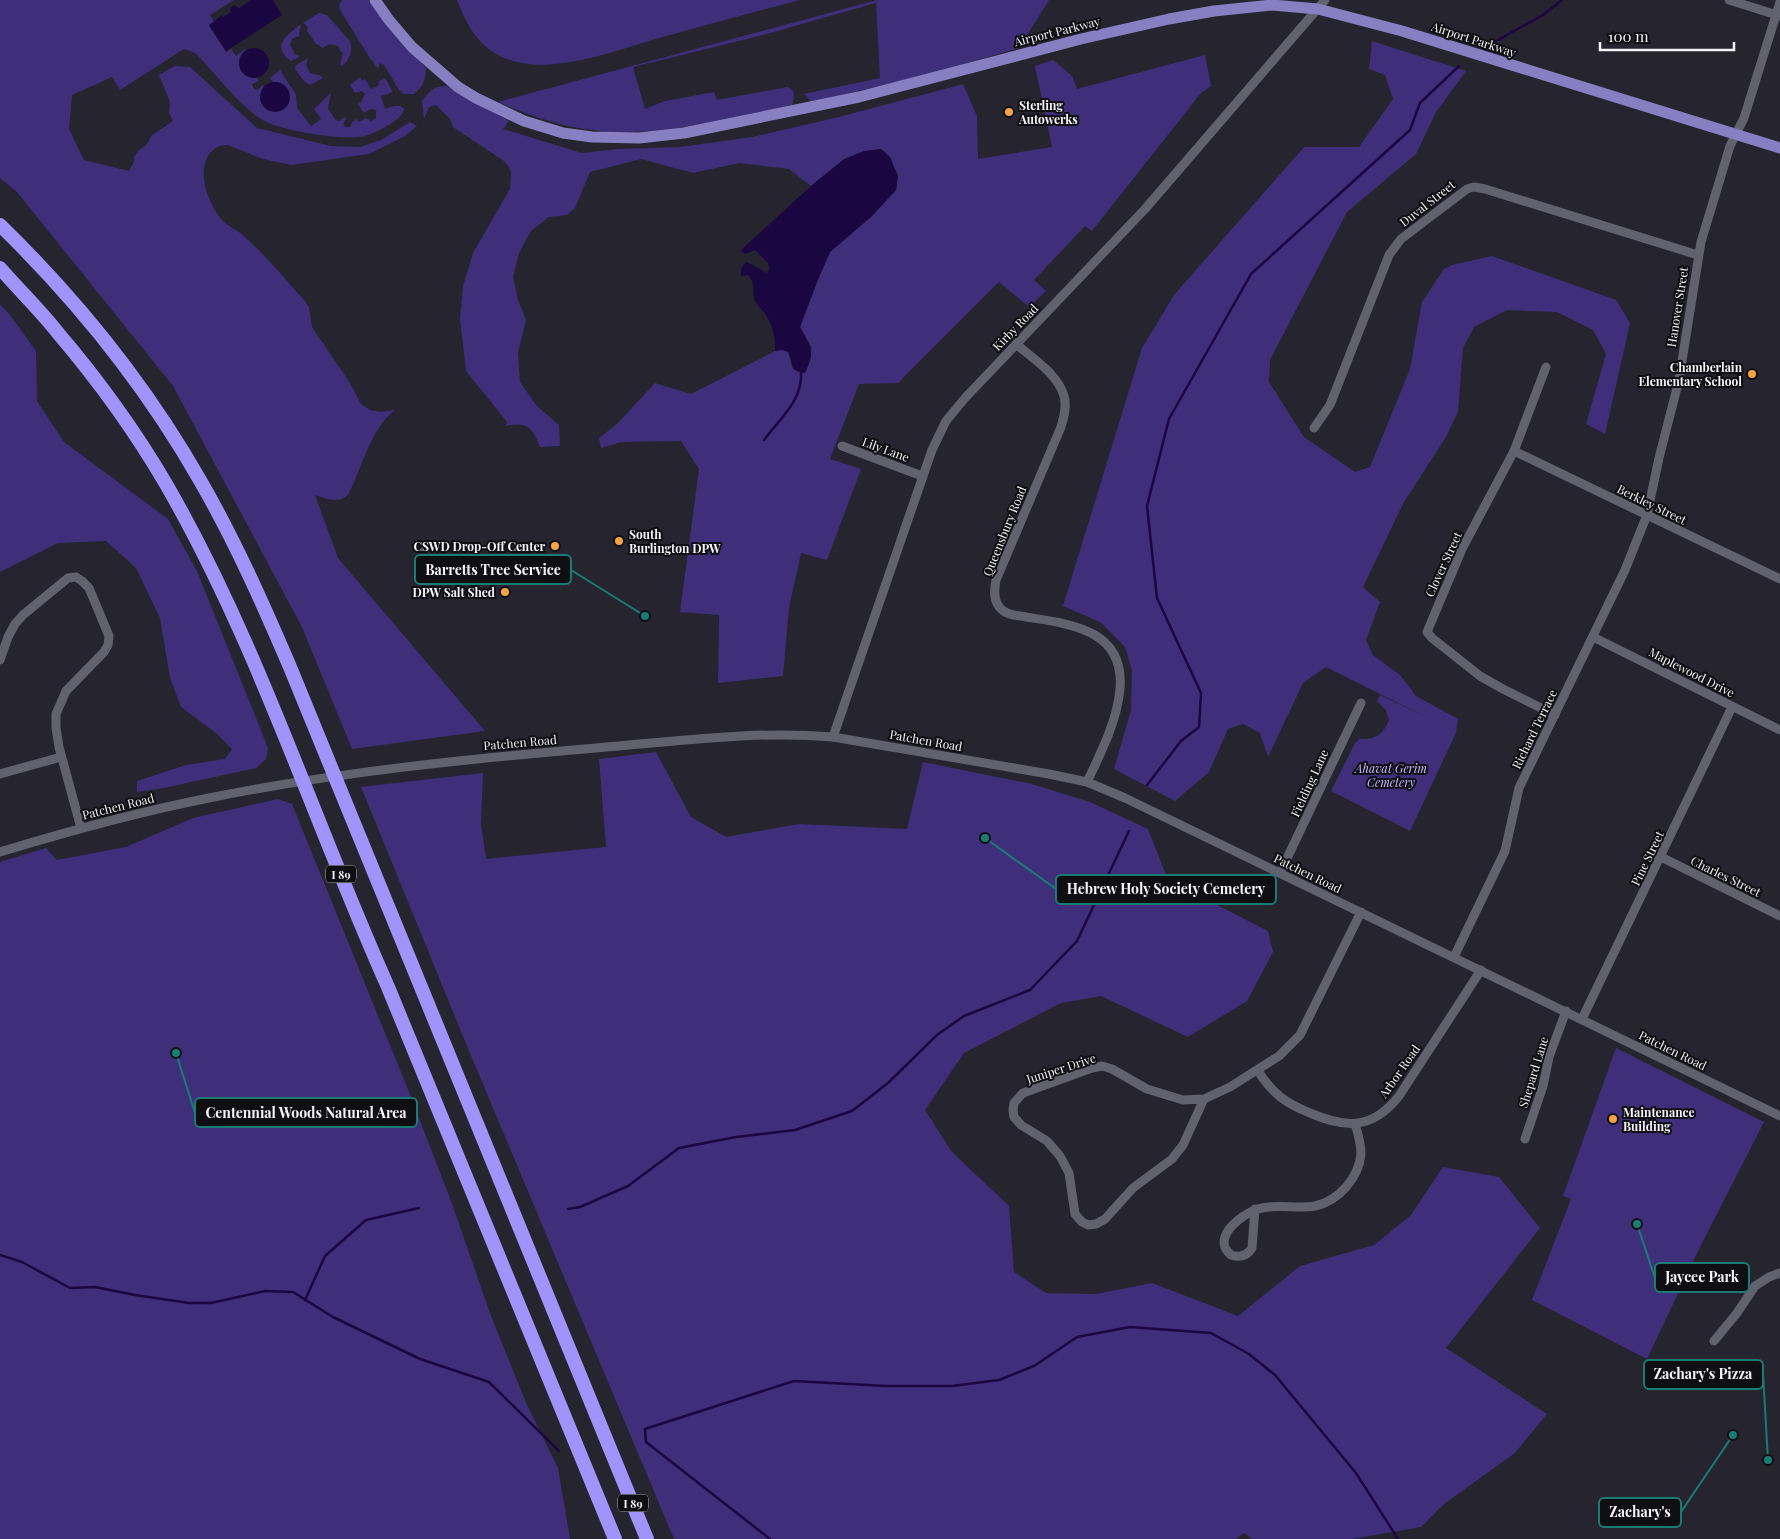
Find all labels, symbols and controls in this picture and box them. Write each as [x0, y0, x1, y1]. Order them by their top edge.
street label: Airport Parkway [1011, 13, 1102, 50]
street label: Airport Parkway [1429, 17, 1518, 60]
scale bar [1600, 20, 1734, 52]
text: 100 m [1608, 26, 1649, 46]
place label: Sterling Autowerks [1018, 97, 1078, 127]
marker: Sterling Autowerks [1003, 106, 1015, 118]
street label: Duval Street [1396, 176, 1459, 230]
street label: Hanover Street [1663, 265, 1691, 348]
street label: Kirby Road [989, 300, 1041, 354]
place label: Chamberlain Elementary School [1638, 359, 1743, 389]
marker: Chamberlain Elementary School [1746, 368, 1758, 380]
street label: Lily Lane [860, 433, 912, 465]
street label: Berkley Street [1615, 480, 1690, 528]
street label: Queensbury Road [979, 484, 1029, 578]
place label: South Burlington DPW [629, 526, 721, 556]
street label: Clover Street [1421, 528, 1465, 599]
marker: South Burlington DPW [613, 535, 625, 547]
place label: CSWD Drop-Off Center [413, 538, 545, 554]
marker: CSWD Drop-Off Center [549, 540, 561, 552]
callout: Barretts Tree Service [415, 555, 571, 584]
text: Barretts Tree Service [425, 560, 561, 579]
place label: DPW Salt Shed [413, 584, 495, 600]
marker: DPW Salt Shed [499, 586, 511, 598]
street label: Maplewood Drive [1646, 643, 1738, 701]
street label: Richard Terrace [1508, 687, 1560, 771]
street label: Patchen Road [888, 726, 964, 754]
street label: Patchen Road [483, 731, 557, 753]
street label: Fielding Lane [1286, 747, 1332, 819]
park label: Ahavat Gerim Cemetery [1353, 760, 1427, 790]
street label: Patchen Road [80, 789, 156, 823]
street label: Pine Street [1627, 827, 1667, 888]
street label: Patchen Road [1271, 850, 1345, 896]
street label: Charles Street [1688, 852, 1764, 900]
road number: I 89 [326, 866, 356, 882]
callout: Hebrew Holy Society Cemetery [1056, 875, 1276, 904]
text: Hebrew Holy Society Cemetery [1067, 879, 1266, 898]
street label: Patchen Road [1636, 1027, 1710, 1073]
street label: Shepard Lane [1515, 1034, 1551, 1110]
street label: Arbor Road [1374, 1041, 1423, 1102]
street label: Juniper Drive [1023, 1049, 1098, 1087]
callout: Centennial Woods Natural Area [195, 1098, 417, 1127]
text: Centennial Woods Natural Area [205, 1103, 407, 1122]
place label: Maintenance Building [1623, 1104, 1695, 1134]
marker: Maintenance Building [1607, 1113, 1619, 1125]
callout: Jaycee Park [1655, 1263, 1749, 1292]
text: Jaycee Park [1664, 1267, 1740, 1286]
callout: Zachary's Pizza [1644, 1360, 1763, 1389]
text: Zachary's Pizza [1654, 1364, 1753, 1383]
road number: I 89 [618, 1495, 648, 1512]
callout: Zachary's [1599, 1498, 1681, 1527]
text: Zachary's [1609, 1502, 1671, 1521]

